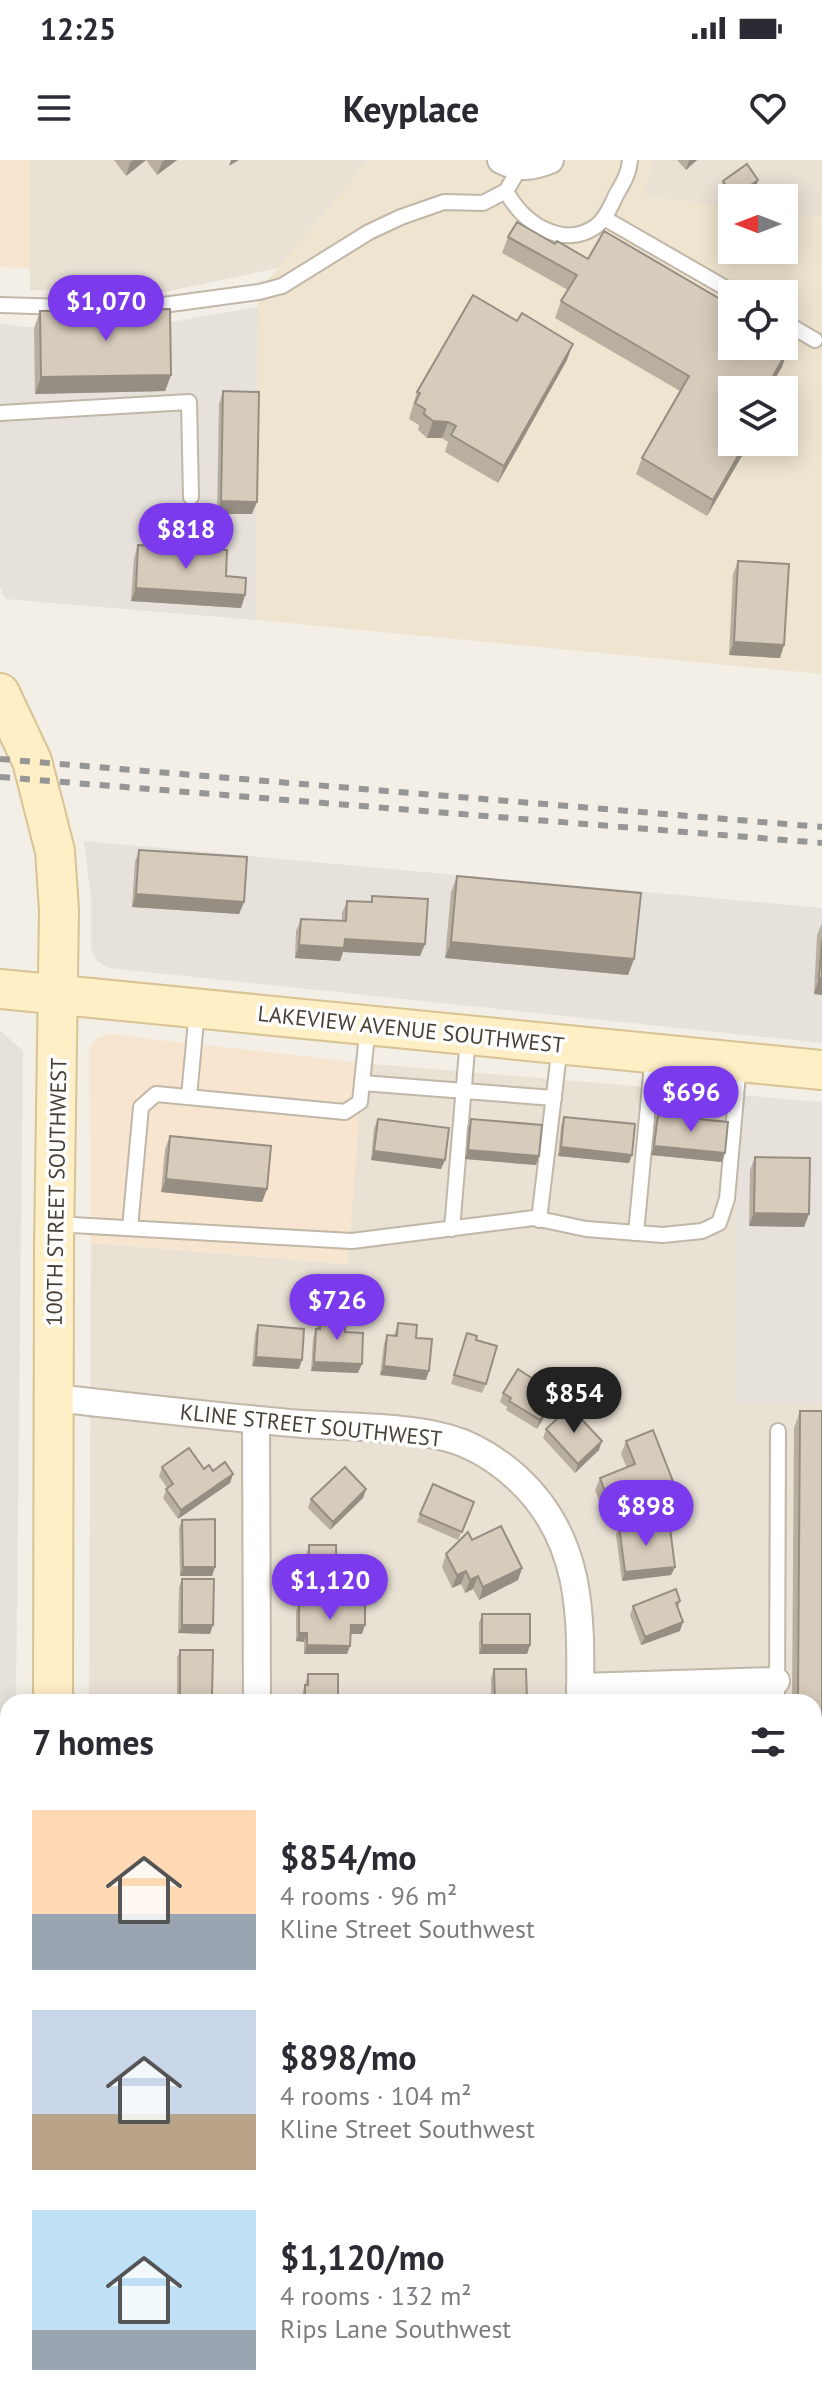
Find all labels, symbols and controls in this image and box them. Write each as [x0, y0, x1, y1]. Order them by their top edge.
text: 12:25 [40, 9, 116, 48]
text: Keyplace [343, 85, 479, 132]
icon: menu [32, 86, 76, 130]
icon: heart [746, 86, 790, 130]
north arrow [718, 184, 798, 264]
map controls [718, 184, 798, 456]
pin: $1,070 [41, 275, 171, 343]
button: locate [718, 280, 798, 360]
text: $1,070 [66, 284, 146, 317]
button: layers [718, 376, 798, 456]
pin: $818 [139, 503, 233, 571]
text: $818 [157, 512, 215, 545]
street label: LAKEVIEW AVENUE SOUTHWEST [256, 999, 566, 1059]
street label: 100TH STREET SOUTHWEST [40, 1057, 72, 1327]
pin: $696 [644, 1066, 738, 1134]
text: $696 [662, 1075, 720, 1108]
pin: $726 [290, 1274, 384, 1342]
text: $726 [308, 1283, 366, 1316]
pin: $854 [527, 1367, 621, 1435]
text: $854 [545, 1376, 603, 1409]
street label: KLINE STREET SOUTHWEST [179, 1397, 443, 1453]
pin: $898 [599, 1480, 693, 1548]
text: $898 [617, 1489, 675, 1522]
pin: $1,120 [265, 1554, 395, 1622]
text: $1,120 [290, 1563, 370, 1596]
text: 7 homes [32, 1720, 154, 1764]
icon: filters [746, 1720, 790, 1764]
text: $854/mo [280, 1835, 417, 1879]
icon: home [96, 1842, 192, 1938]
text: 4 rooms · 96 m² [280, 1879, 457, 1912]
text: Kline Street Southwest [280, 1912, 535, 1945]
text: $898/mo [280, 2035, 417, 2079]
icon: home [96, 2042, 192, 2138]
text: 4 rooms · 104 m² [280, 2079, 472, 2112]
text: Kline Street Southwest [280, 2112, 535, 2145]
text: $1,120/mo [280, 2235, 444, 2279]
icon: home [96, 2242, 192, 2338]
text: 4 rooms · 132 m² [280, 2279, 472, 2312]
text: Rips Lane Southwest [280, 2312, 511, 2345]

